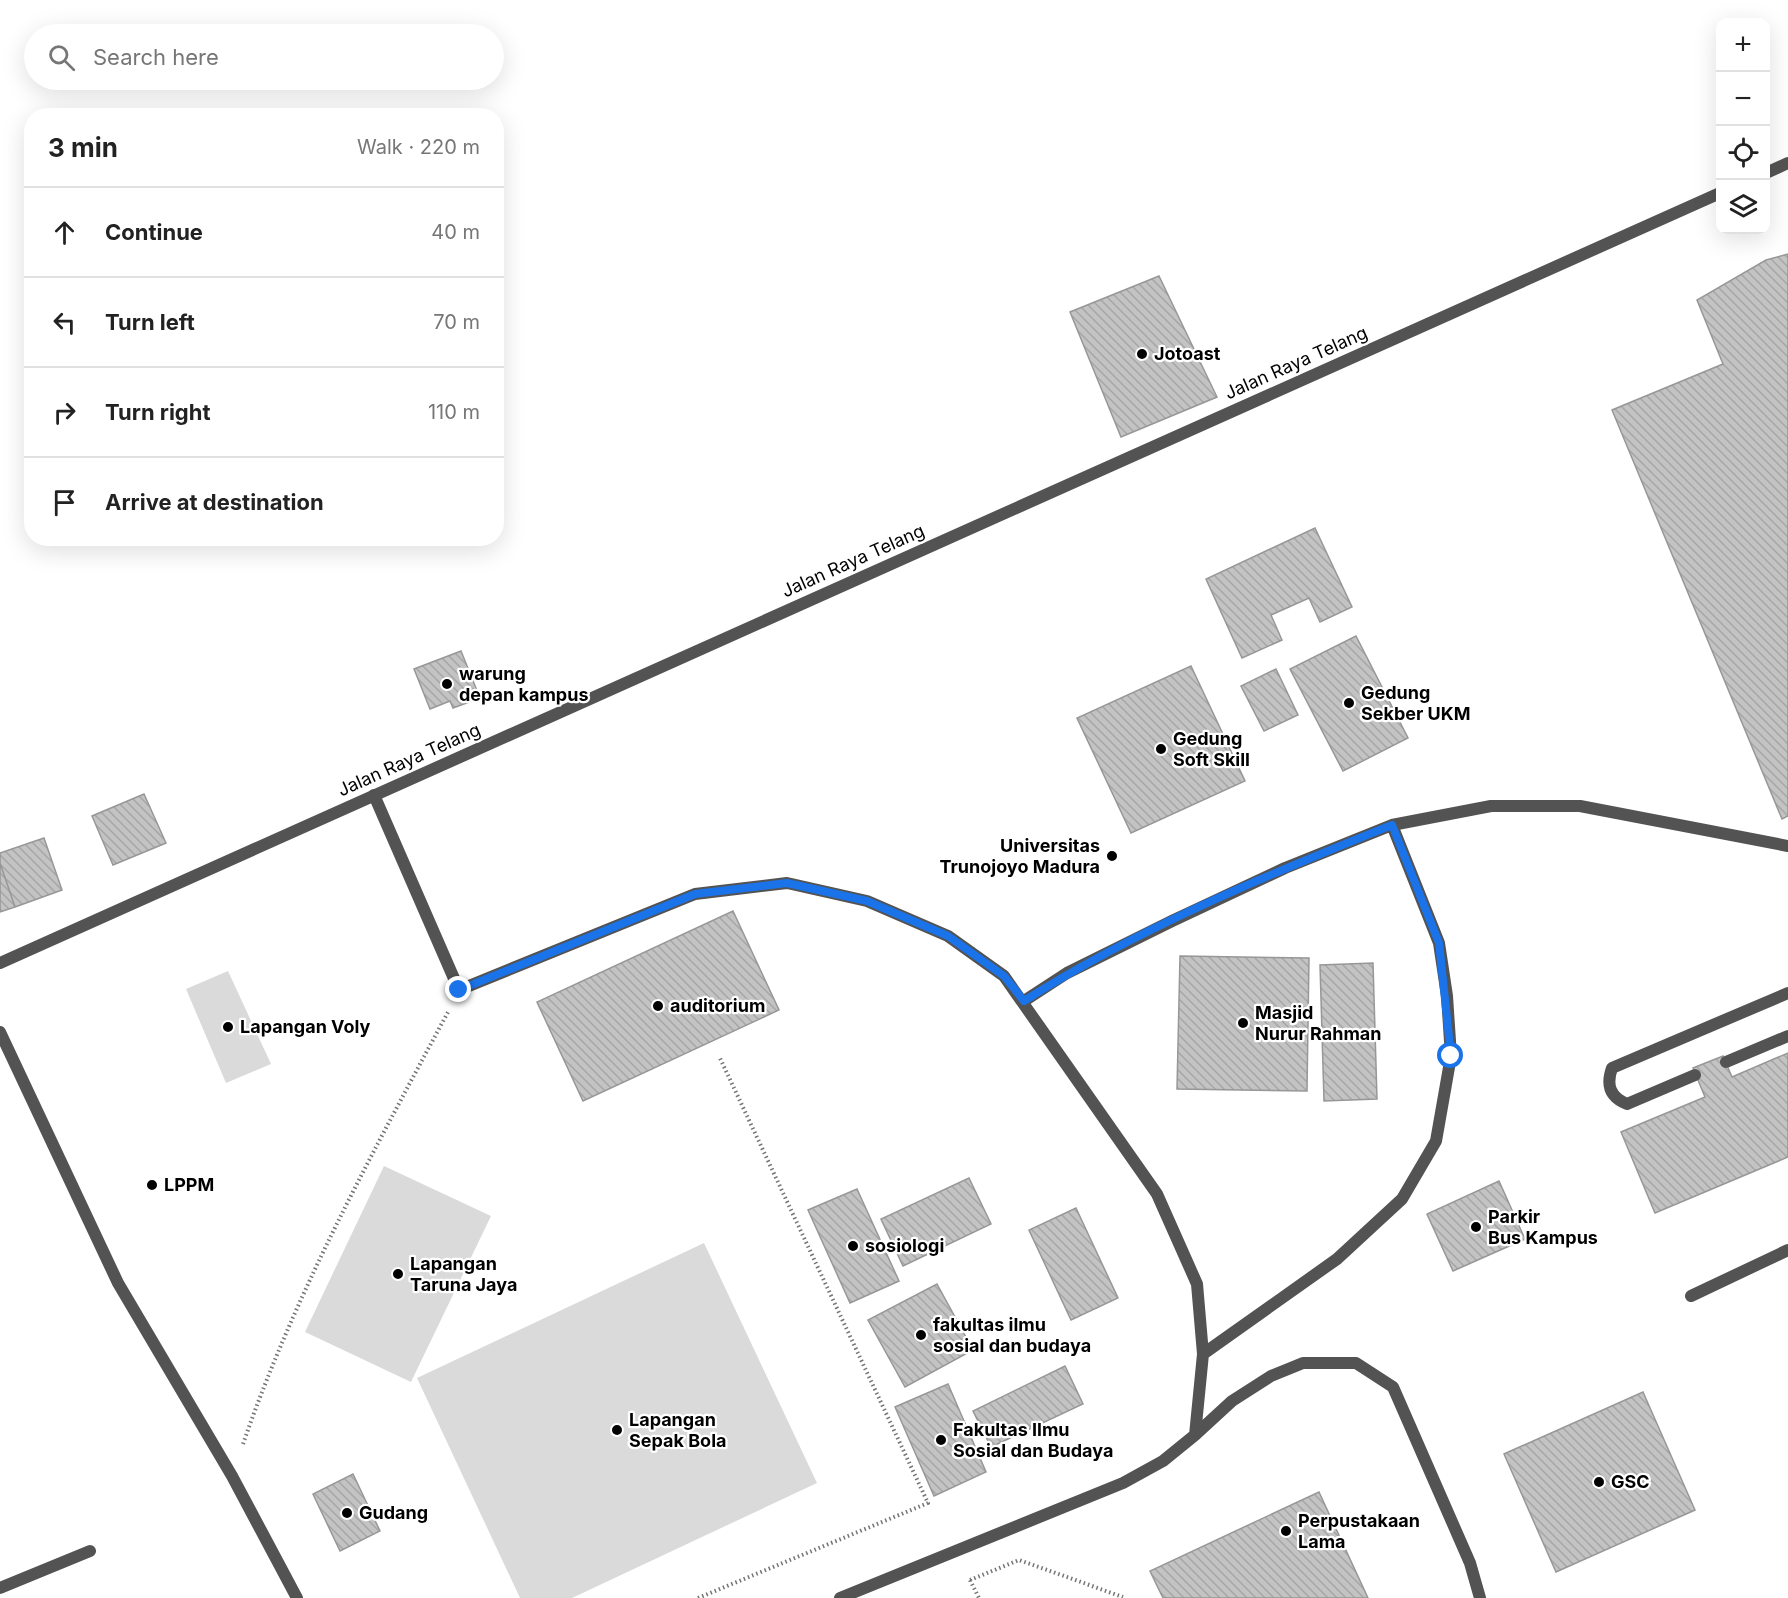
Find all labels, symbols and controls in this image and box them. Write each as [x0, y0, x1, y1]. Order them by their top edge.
map controls [1716, 18, 1770, 234]
button: + [1716, 18, 1770, 72]
search box [24, 24, 504, 90]
icon: search [45, 41, 78, 74]
text: Search here [93, 44, 219, 70]
button: − [1716, 72, 1770, 126]
button: locate [1716, 126, 1770, 180]
text: 3 min [48, 132, 118, 163]
text: Walk · 220 m [357, 135, 480, 159]
button: layers [1716, 180, 1770, 234]
icon: ahead [48, 216, 81, 249]
text: Continue [105, 219, 203, 245]
text: 40 m [431, 220, 480, 244]
icon: left [48, 306, 81, 339]
text: Turn left [105, 309, 195, 335]
text: 70 m [433, 310, 480, 334]
street label: Jalan Raya Telang [1221, 322, 1370, 403]
place label: Jotoast [1154, 343, 1221, 364]
marker: Jotoast [1135, 347, 1149, 361]
icon: right [48, 396, 81, 429]
text: Turn right [105, 399, 211, 425]
text: 110 m [428, 400, 480, 424]
icon: arrive [48, 486, 81, 519]
text: Arrive at destination [105, 489, 324, 515]
street label: Jalan Raya Telang [778, 520, 927, 601]
place label: warung depan kampus [459, 663, 588, 705]
marker: warung depan kampus [440, 677, 454, 691]
place label: Gedung Sekber UKM [1361, 682, 1471, 724]
marker: Gedung Sekber UKM [1342, 696, 1356, 710]
street label: Jalan Raya Telang [334, 719, 483, 800]
place label: Gedung Soft Skill [1173, 728, 1250, 770]
marker: Gedung Soft Skill [1154, 742, 1168, 756]
place label: Universitas Trunojoyo Madura [940, 835, 1100, 877]
marker: Universitas Trunojoyo Madura [1105, 849, 1119, 863]
route end [445, 976, 471, 1002]
place label: auditorium [670, 995, 765, 1016]
marker: auditorium [651, 999, 665, 1013]
place label: Masjid Nurur Rahman [1255, 1002, 1382, 1044]
place label: Lapangan Voly [240, 1016, 371, 1037]
marker: Masjid Nurur Rahman [1236, 1016, 1250, 1030]
marker: Lapangan Voly [221, 1020, 235, 1034]
route start [1437, 1042, 1463, 1068]
place label: LPPM [164, 1174, 214, 1195]
marker: LPPM [145, 1178, 159, 1192]
place label: Parkir Bus Kampus [1488, 1206, 1598, 1248]
marker: Parkir Bus Kampus [1469, 1220, 1483, 1234]
place label: sosiologi [865, 1235, 944, 1256]
marker: sosiologi [846, 1239, 860, 1253]
place label: Lapangan Taruna Jaya [410, 1253, 517, 1295]
marker: Lapangan Taruna Jaya [391, 1267, 405, 1281]
place label: fakultas ilmu sosial dan budaya [933, 1314, 1091, 1356]
marker: fakultas ilmu sosial dan budaya [914, 1328, 928, 1342]
place label: Lapangan Sepak Bola [629, 1409, 726, 1451]
place label: Fakultas Ilmu Sosial dan Budaya [953, 1419, 1113, 1461]
marker: Lapangan Sepak Bola [610, 1423, 624, 1437]
marker: Fakultas Ilmu Sosial dan Budaya [934, 1433, 948, 1447]
place label: GSC [1611, 1471, 1650, 1492]
marker: GSC [1592, 1475, 1606, 1489]
place label: Gudang [359, 1502, 428, 1523]
marker: Gudang [340, 1506, 354, 1520]
place label: Perpustakaan Lama [1298, 1510, 1420, 1552]
marker: Perpustakaan Lama [1279, 1524, 1293, 1538]

